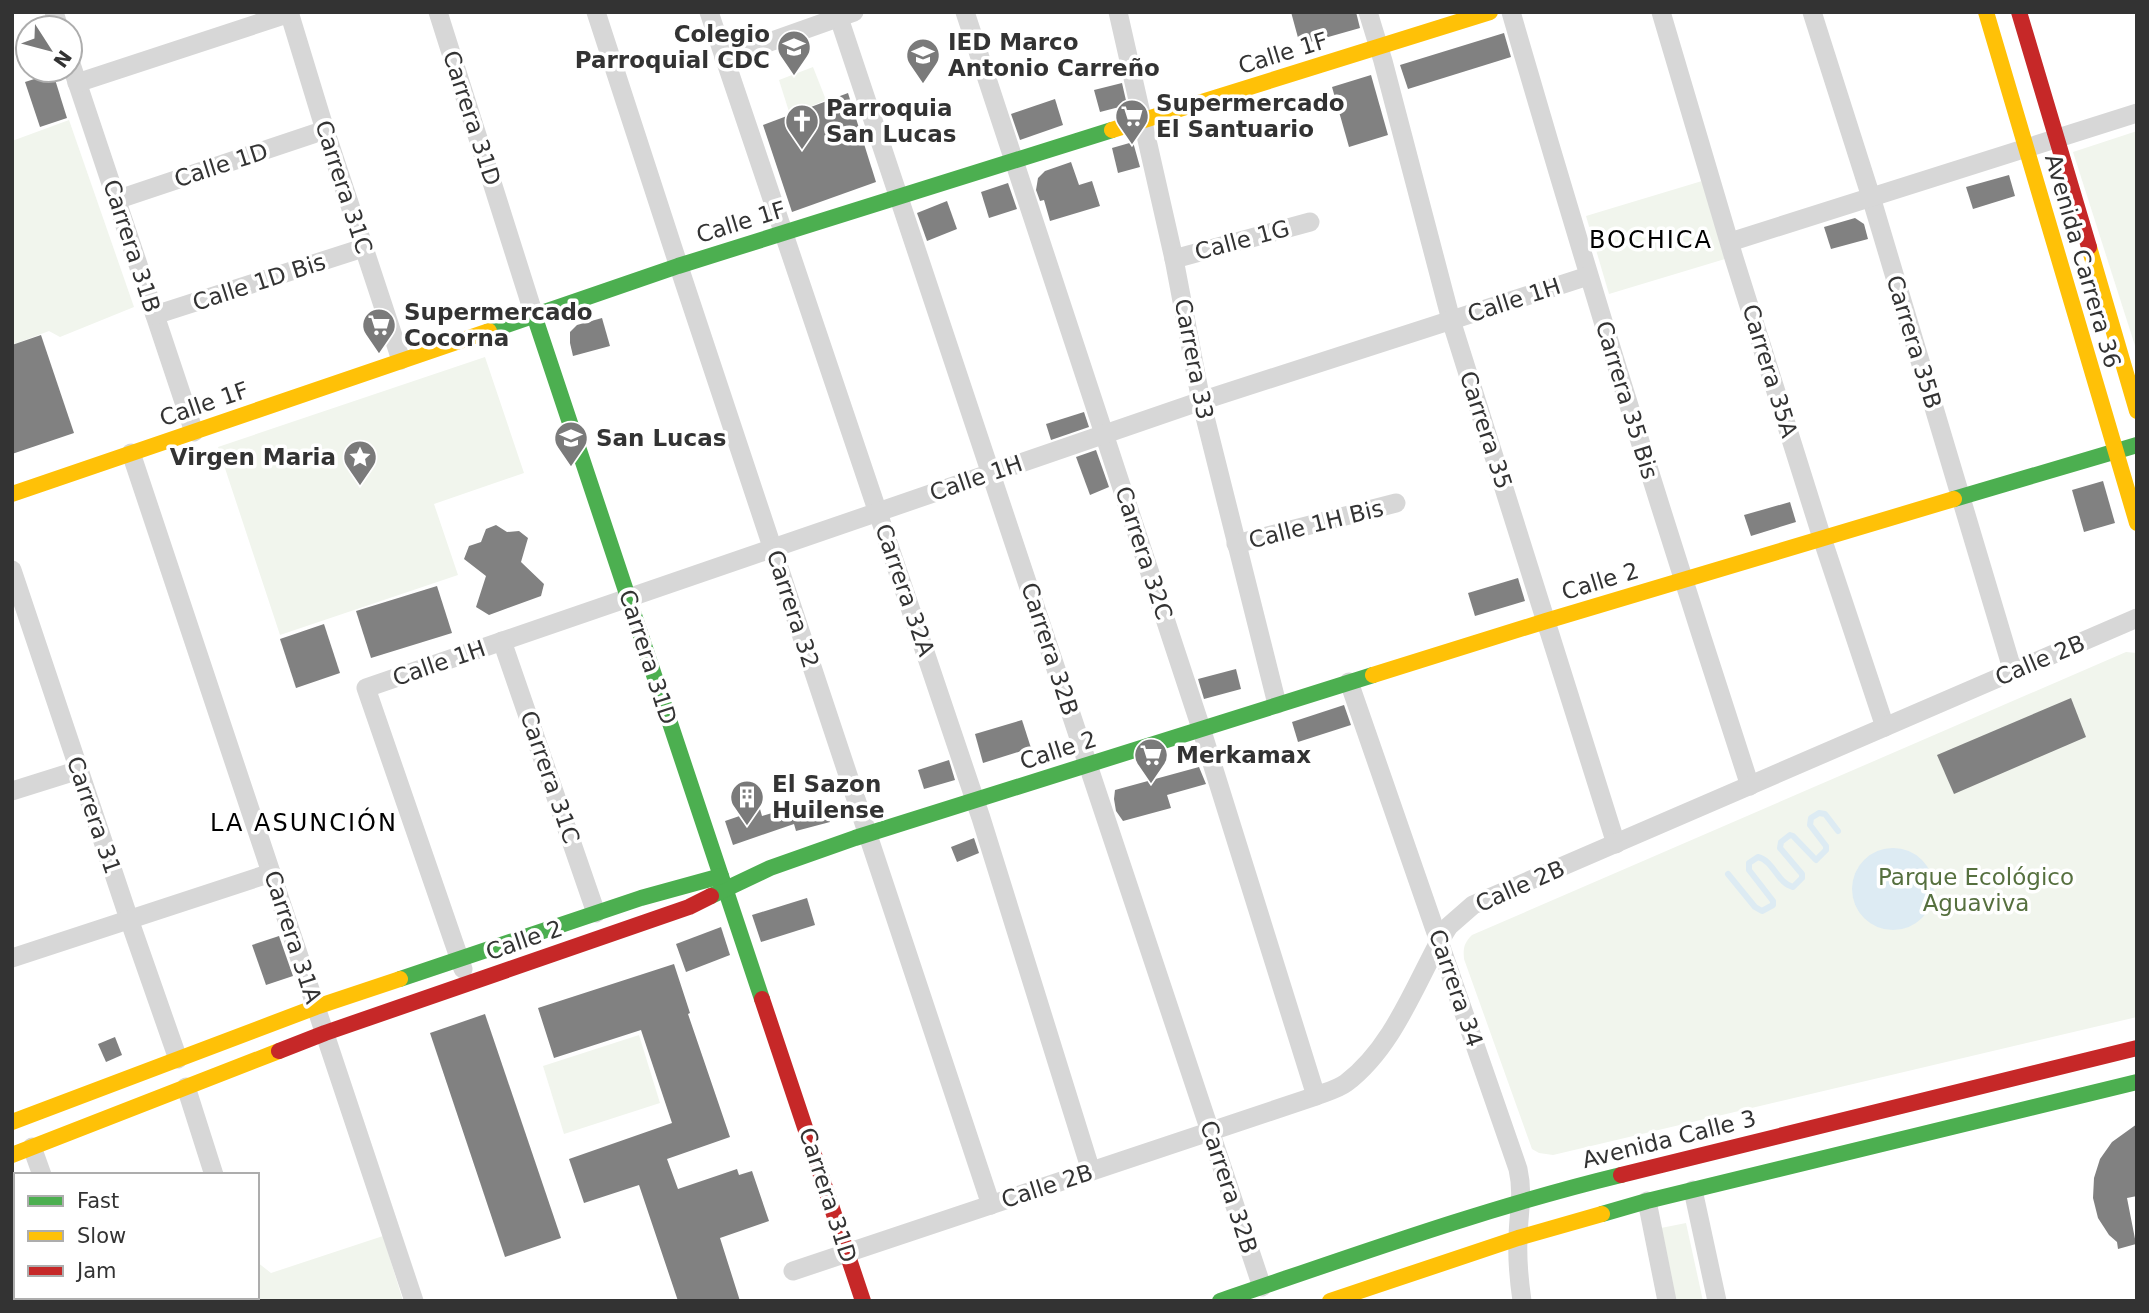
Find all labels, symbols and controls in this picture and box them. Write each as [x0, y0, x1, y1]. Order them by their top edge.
north arrow [14, 14, 84, 84]
place label: Colegio Parroquial CDC [575, 21, 770, 73]
street label: Calle 1F [1235, 27, 1331, 79]
school or university icon: Colegio Parroquial CDC [775, 28, 813, 77]
place label: IED Marco Antonio Carreño [948, 29, 1160, 81]
school or university icon: IED Marco Antonio Carreño [904, 36, 942, 85]
text: N [49, 46, 76, 72]
street label: Carrera 31D [438, 47, 506, 189]
place label: Supermercado El Santuario [1156, 90, 1345, 142]
place label: Parroquia San Lucas [826, 95, 956, 147]
supermarket icon: Supermercado El Santuario [1113, 97, 1151, 146]
church icon: Parroquia San Lucas [783, 102, 821, 151]
street label: Carrera 31C [310, 117, 378, 257]
street label: Calle 1D [171, 138, 271, 192]
street label: Avenida Carrera 36 [2040, 151, 2126, 371]
street label: Carrera 31B [98, 176, 166, 316]
street label: Calle 1F [693, 196, 789, 248]
street label: Calle 1G [1192, 215, 1292, 265]
district label: BOCHICA [1589, 226, 1713, 254]
street label: Calle 1D Bis [189, 248, 329, 316]
street label: Carrera 35B [1881, 272, 1947, 412]
street label: Calle 1H [1464, 273, 1564, 327]
street label: Carrera 33 [1170, 296, 1218, 422]
place label: Supermercado Cocorna [404, 299, 593, 351]
street label: Carrera 35A [1737, 301, 1803, 441]
supermarket icon: Supermercado Cocorna [360, 306, 398, 355]
street label: Carrera 35 Bis [1591, 318, 1663, 482]
street label: Carrera 35 [1455, 368, 1517, 492]
street label: Calle 1F [156, 377, 252, 431]
school or university icon: San Lucas [552, 419, 590, 468]
place label: San Lucas [596, 425, 726, 451]
place icon: Virgen Maria [341, 438, 379, 487]
place label: Virgen Maria [170, 444, 336, 470]
street label: Calle 1H [926, 450, 1026, 506]
street label: Carrera 32C [1110, 483, 1178, 623]
street label: Calle 1H Bis [1246, 495, 1386, 553]
street label: Carrera 32A [870, 520, 940, 660]
street label: Carrera 32 [762, 547, 824, 671]
street label: Calle 2 [1558, 557, 1642, 605]
street label: Carrera 32B [1016, 579, 1084, 719]
street label: Carrera 31D [614, 586, 682, 728]
street label: Calle 2B [1991, 630, 2089, 690]
street label: Calle 1H [389, 635, 489, 691]
street label: Carrera 31C [515, 707, 585, 847]
street label: Calle 2 [1016, 725, 1100, 775]
supermarket icon: Merkamax [1132, 736, 1170, 785]
place label: Merkamax [1176, 742, 1311, 768]
street label: Carrera 31 [62, 753, 126, 877]
place label: El Sazon Huilense [772, 771, 885, 823]
building icon: El Sazon Huilense [728, 778, 766, 827]
district label: LA ASUNCIÓN [210, 807, 398, 837]
street label: Calle 2B [1471, 855, 1569, 917]
park label: Parque Ecológico Aguaviva [1878, 864, 2074, 916]
street label: Carrera 31A [259, 867, 327, 1007]
street label: Calle 2 [482, 915, 566, 965]
street label: Carrera 34 [1424, 926, 1488, 1050]
street label: Avenida Calle 3 [1579, 1105, 1759, 1173]
street label: Carrera 32B [1195, 1117, 1263, 1257]
street label: Carrera 31D [794, 1124, 862, 1266]
street label: Calle 2B [998, 1159, 1096, 1213]
legend [14, 1173, 259, 1299]
text: Fast [77, 1189, 119, 1213]
text: Slow [77, 1224, 126, 1248]
text: Jam [75, 1259, 117, 1283]

